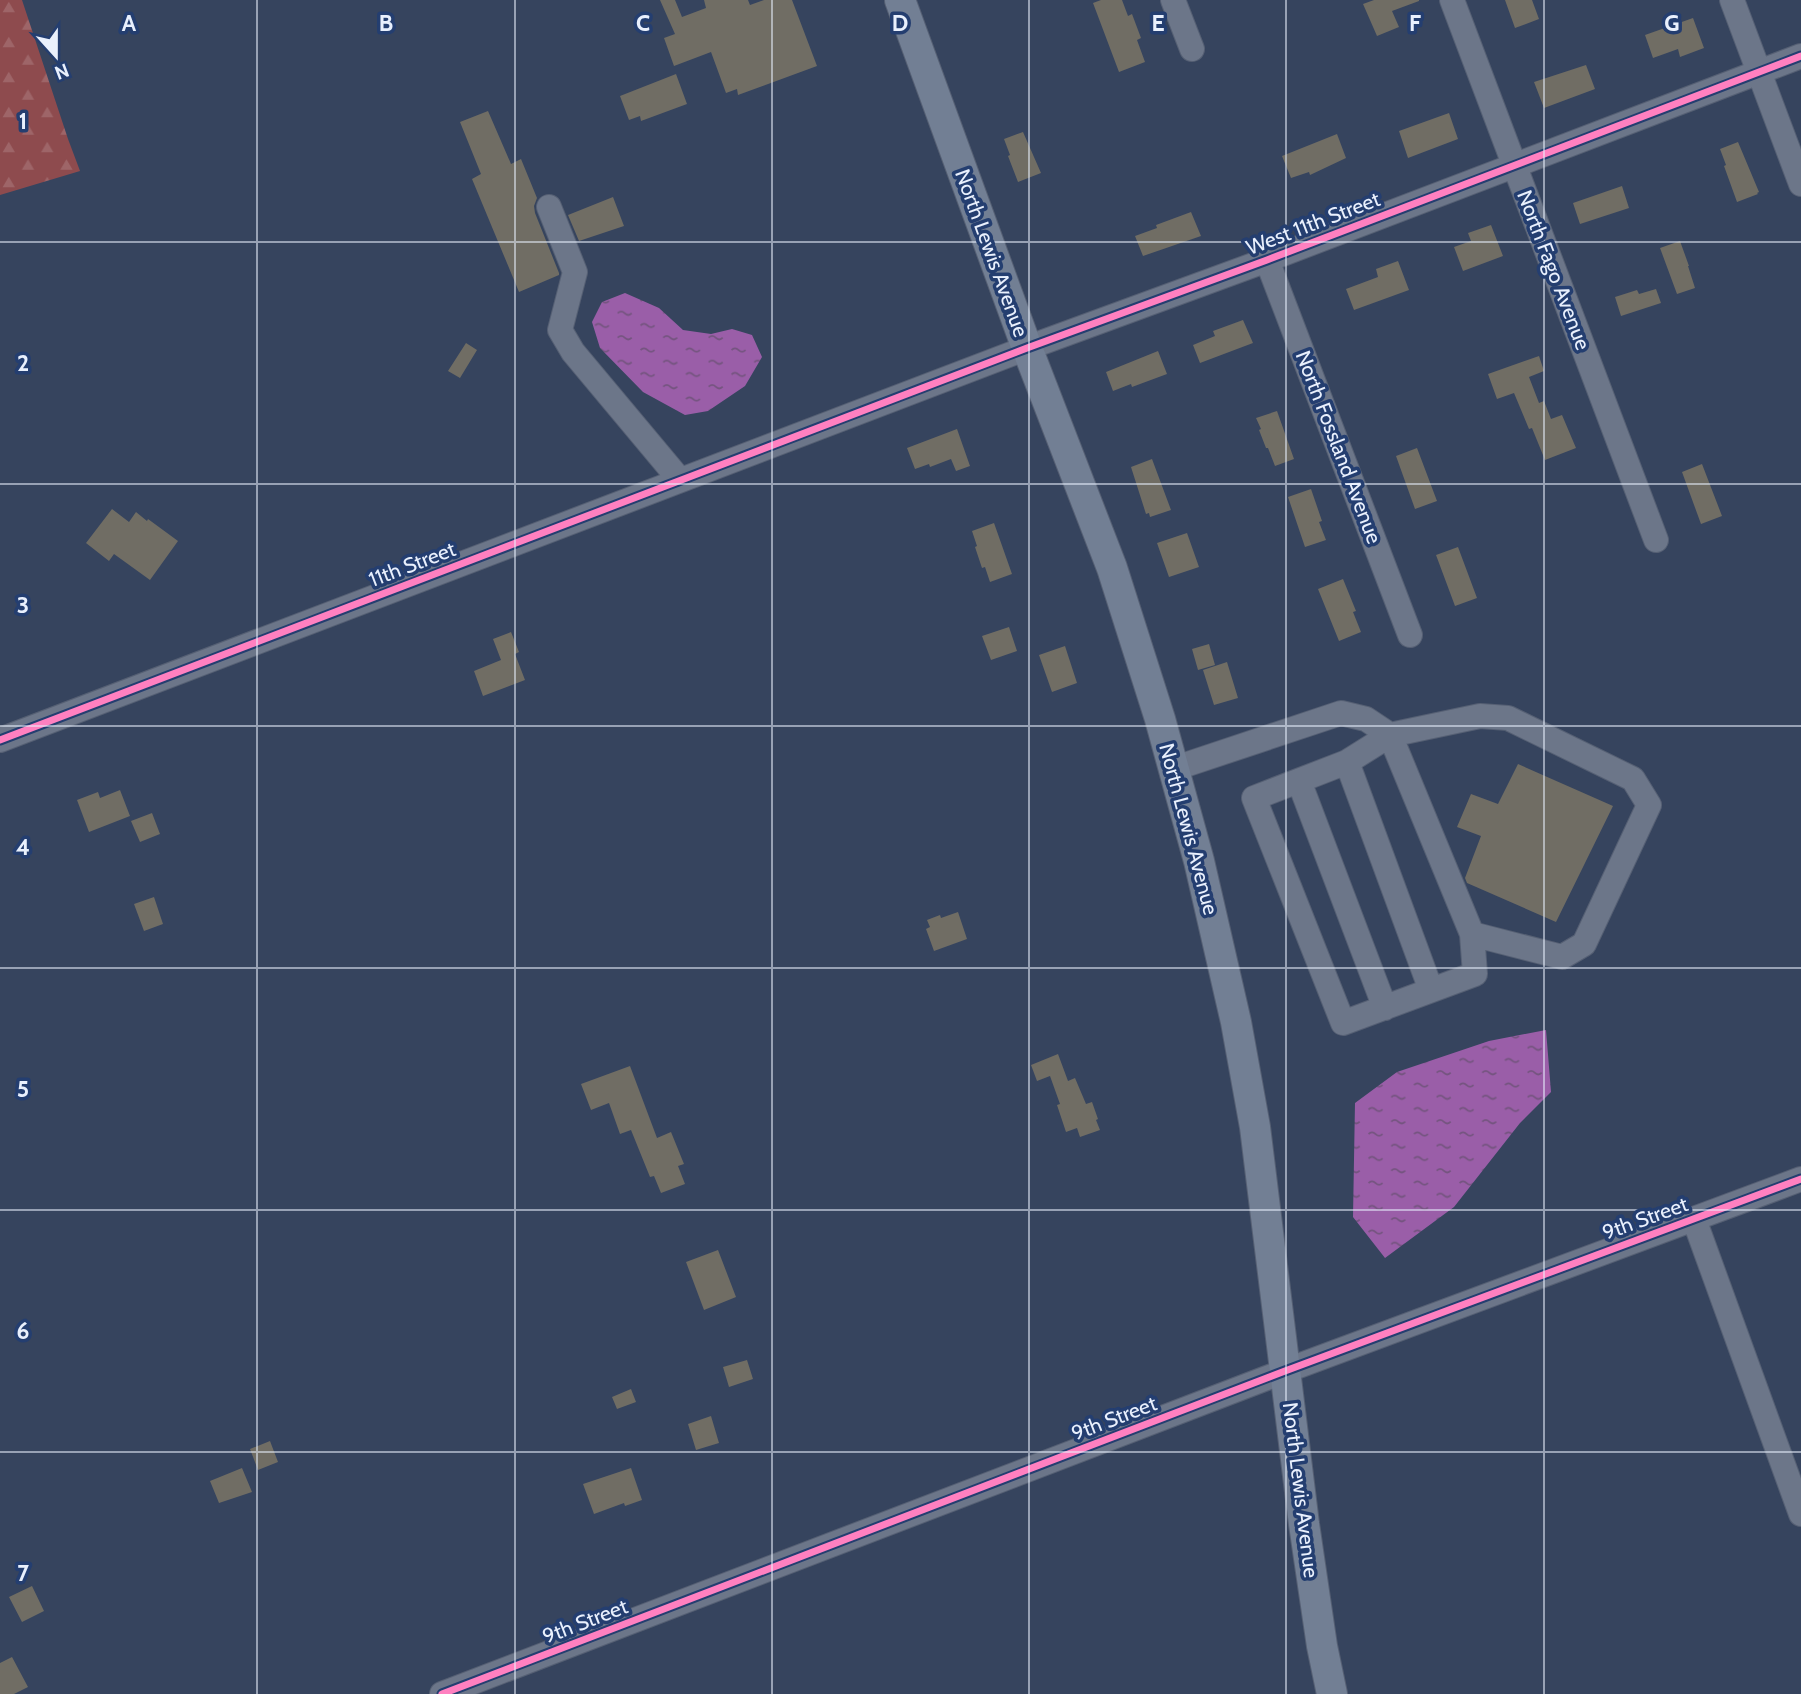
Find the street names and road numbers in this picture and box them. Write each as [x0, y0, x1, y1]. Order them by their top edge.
street label: North Lewis Avenue [950, 166, 1034, 340]
street label: West 11th Street [1243, 186, 1383, 260]
street label: North Fago Avenue [1512, 187, 1596, 354]
street label: North Fossland Avenue [1291, 347, 1387, 547]
street label: 11th Street [365, 536, 459, 592]
street label: North Lewis Avenue [1154, 740, 1224, 918]
street label: 9th Street [1599, 1191, 1691, 1245]
street label: 9th Street [1068, 1390, 1160, 1446]
street label: North Lewis Avenue [1278, 1401, 1324, 1579]
street label: 9th Street [539, 1593, 631, 1649]

